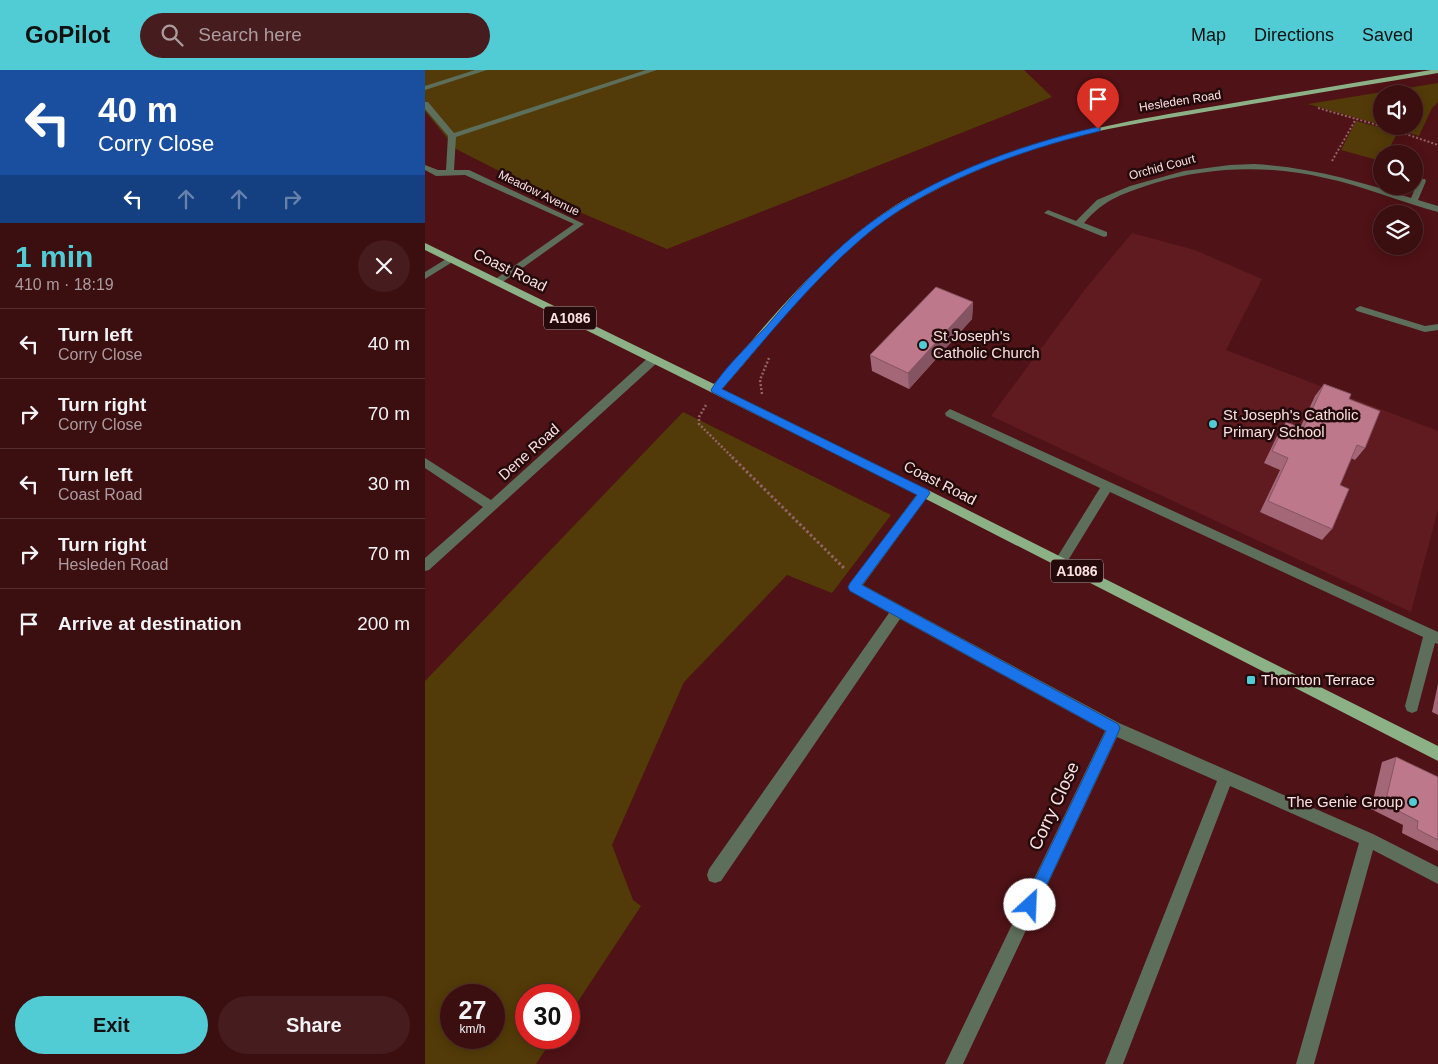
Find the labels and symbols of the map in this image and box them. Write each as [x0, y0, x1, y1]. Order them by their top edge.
pin [1077, 78, 1119, 129]
street label: Hesleden Road [1138, 88, 1222, 114]
street label: Orchid Court [1127, 151, 1197, 183]
street label: Meadow Avenue [496, 167, 582, 219]
street label: Coast Road [471, 245, 550, 295]
road number: A1086 [544, 307, 596, 330]
place label: St Joseph's Catholic Church [933, 327, 1040, 361]
marker: St Joseph's Catholic Church [917, 339, 929, 351]
place label: St Joseph's Catholic Primary School [1223, 406, 1359, 440]
marker: St Joseph's Catholic Primary School [1207, 418, 1219, 430]
street label: Dene Road [495, 420, 563, 483]
street label: Coast Road [901, 457, 979, 508]
road number: A1086 [1051, 560, 1103, 582]
place label: Thornton Terrace [1261, 671, 1375, 688]
marker: Thornton Terrace [1245, 674, 1257, 686]
street label: Corry Close [1025, 759, 1083, 853]
place label: The Genie Group [1287, 793, 1403, 810]
marker: The Genie Group [1407, 796, 1419, 808]
position arrow [1003, 878, 1055, 930]
speed limit sign: 30 [515, 984, 580, 1049]

